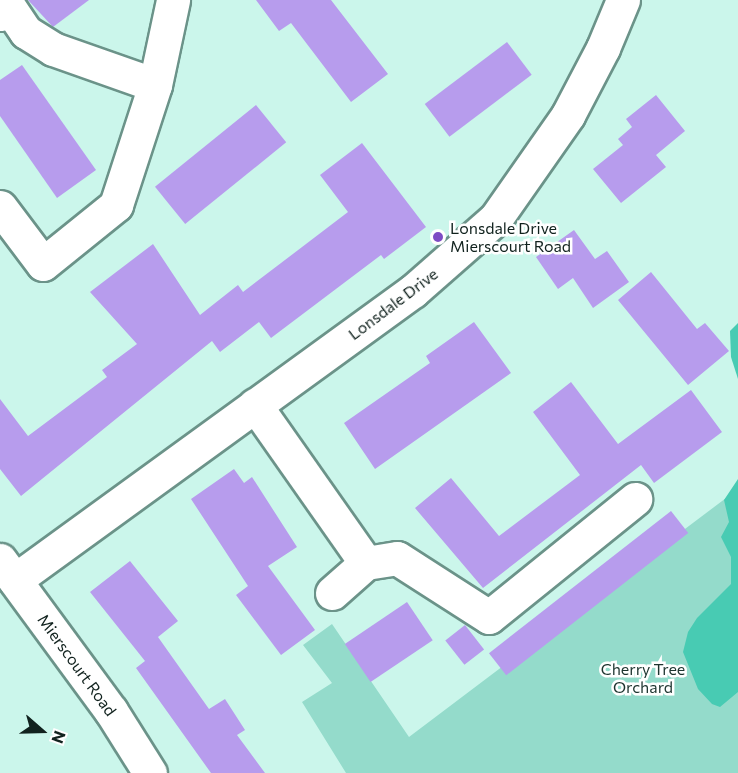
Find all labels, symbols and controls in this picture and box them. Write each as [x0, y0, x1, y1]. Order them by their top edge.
place label: Lonsdale Drive Mierscourt Road [450, 218, 571, 256]
marker: Lonsdale Drive Mierscourt Road [431, 230, 445, 244]
street label: Lonsdale Drive [344, 264, 442, 344]
street label: Mierscourt Road [34, 610, 120, 720]
park label: Cherry Tree Orchard [601, 659, 685, 697]
north arrow [12, 701, 72, 761]
text: N [48, 728, 70, 746]

